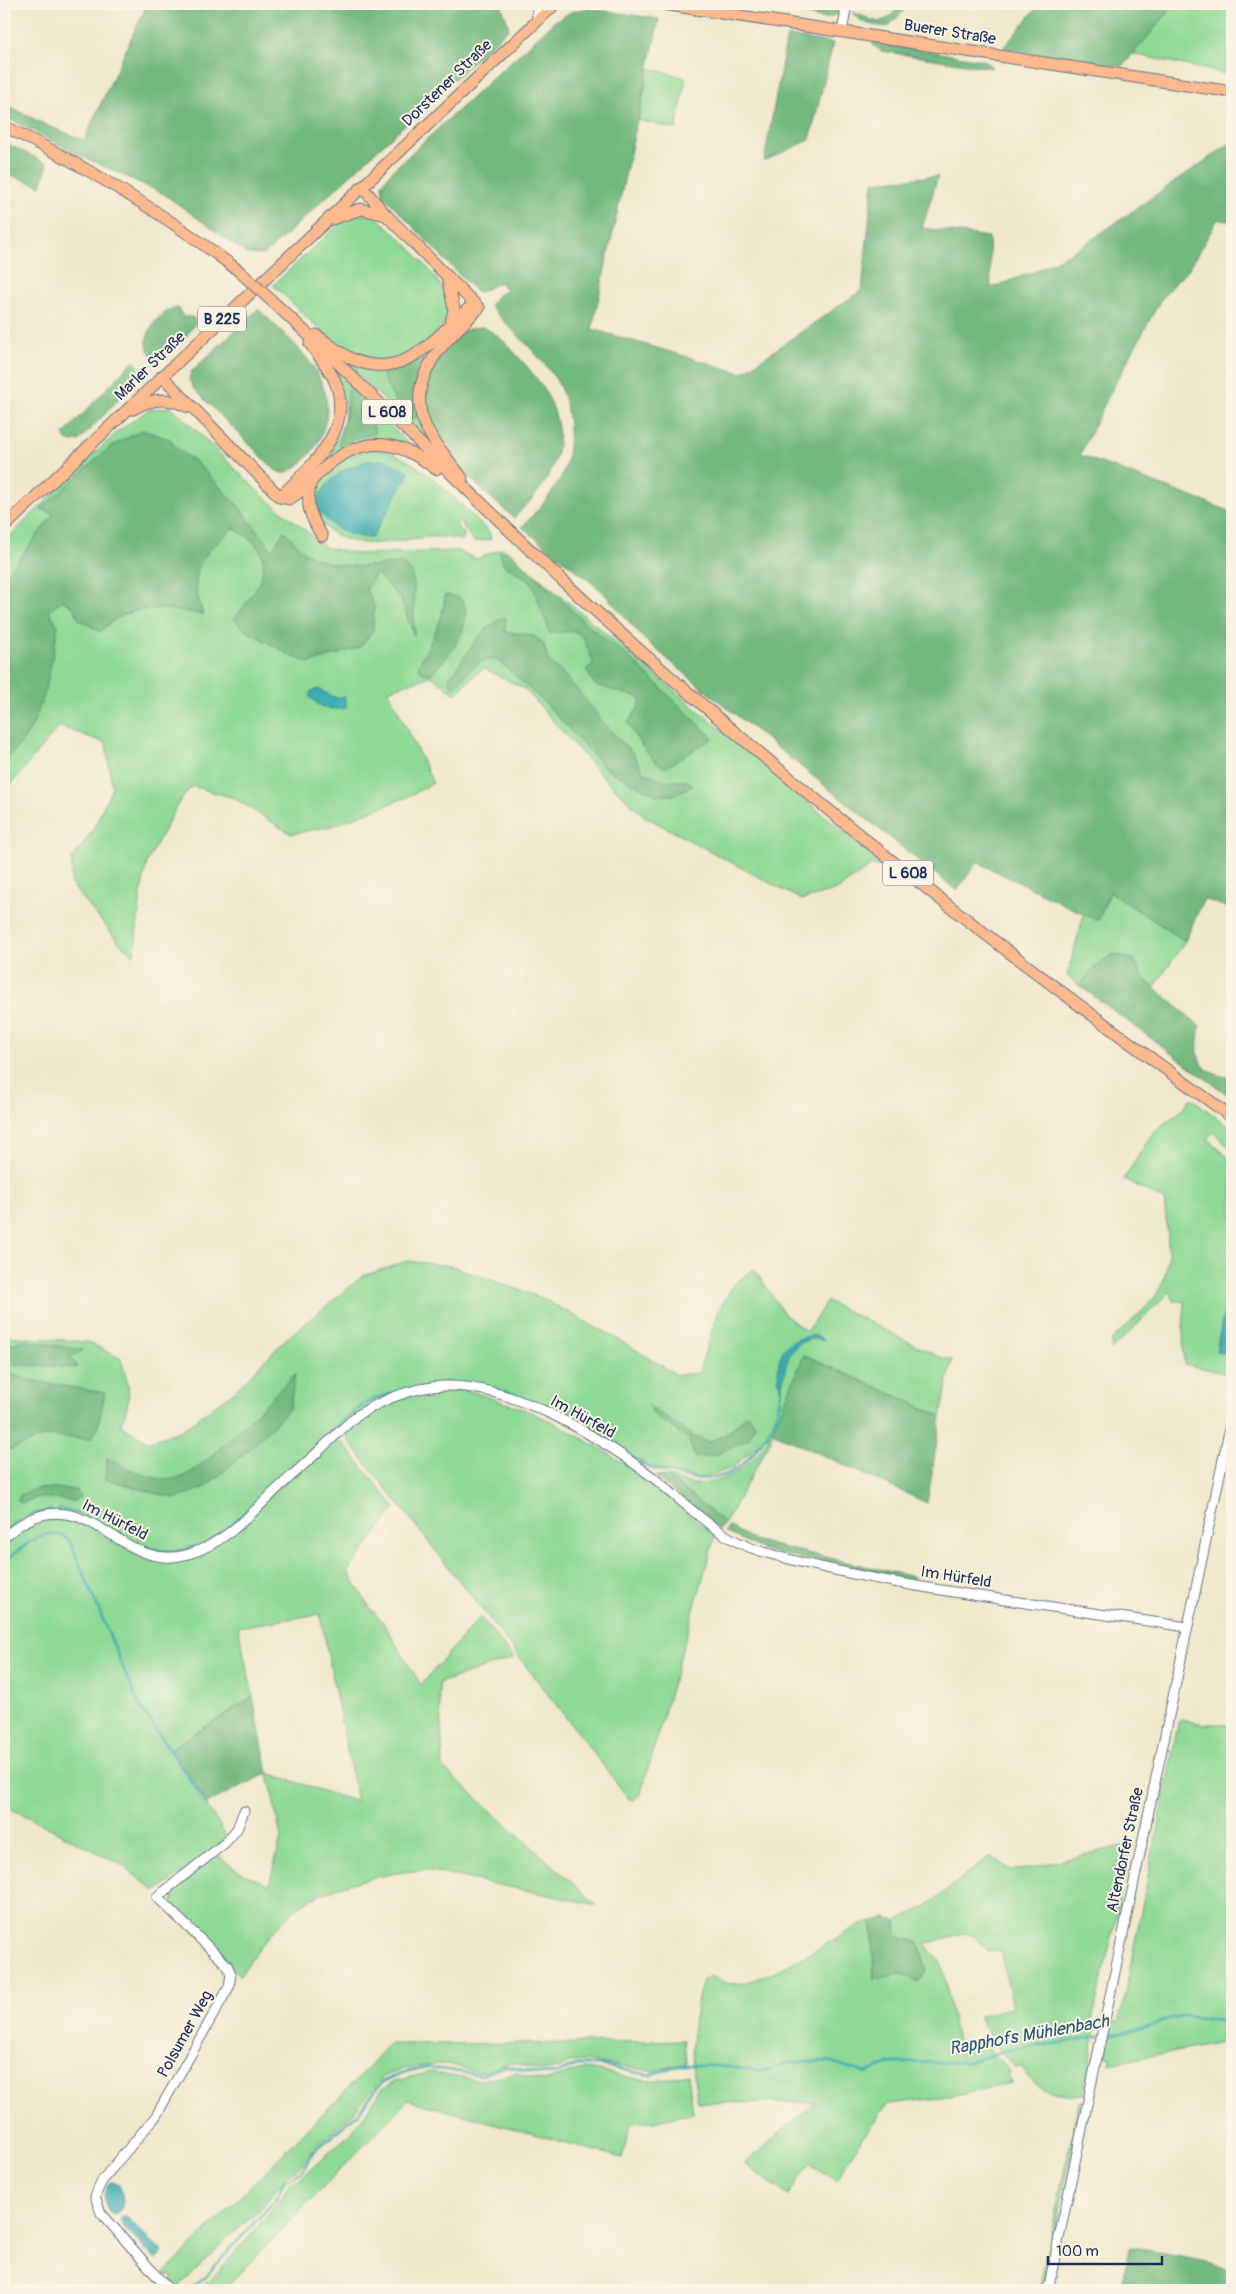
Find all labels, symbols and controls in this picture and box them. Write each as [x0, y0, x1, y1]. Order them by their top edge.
street label: Buerer Straße [903, 15, 998, 49]
street label: Dorstener Straße [398, 35, 496, 131]
road number: B 225 [198, 306, 246, 332]
street label: Marler Straße [110, 327, 190, 405]
road number: L 608 [362, 400, 412, 424]
road number: L 608 [883, 860, 933, 886]
street label: Im Hürfeld [547, 1391, 619, 1443]
street label: Im Hürfeld [79, 1495, 151, 1545]
street label: Im Hürfeld [919, 1562, 993, 1592]
street label: Altendorfer Straße [1102, 1786, 1148, 1914]
street label: Polsumer Weg [153, 1987, 217, 2081]
water label: Rapphofs Mühlenbach [947, 2009, 1112, 2060]
scale bar [1048, 2234, 1162, 2266]
text: 100 m [1056, 2242, 1099, 2261]

